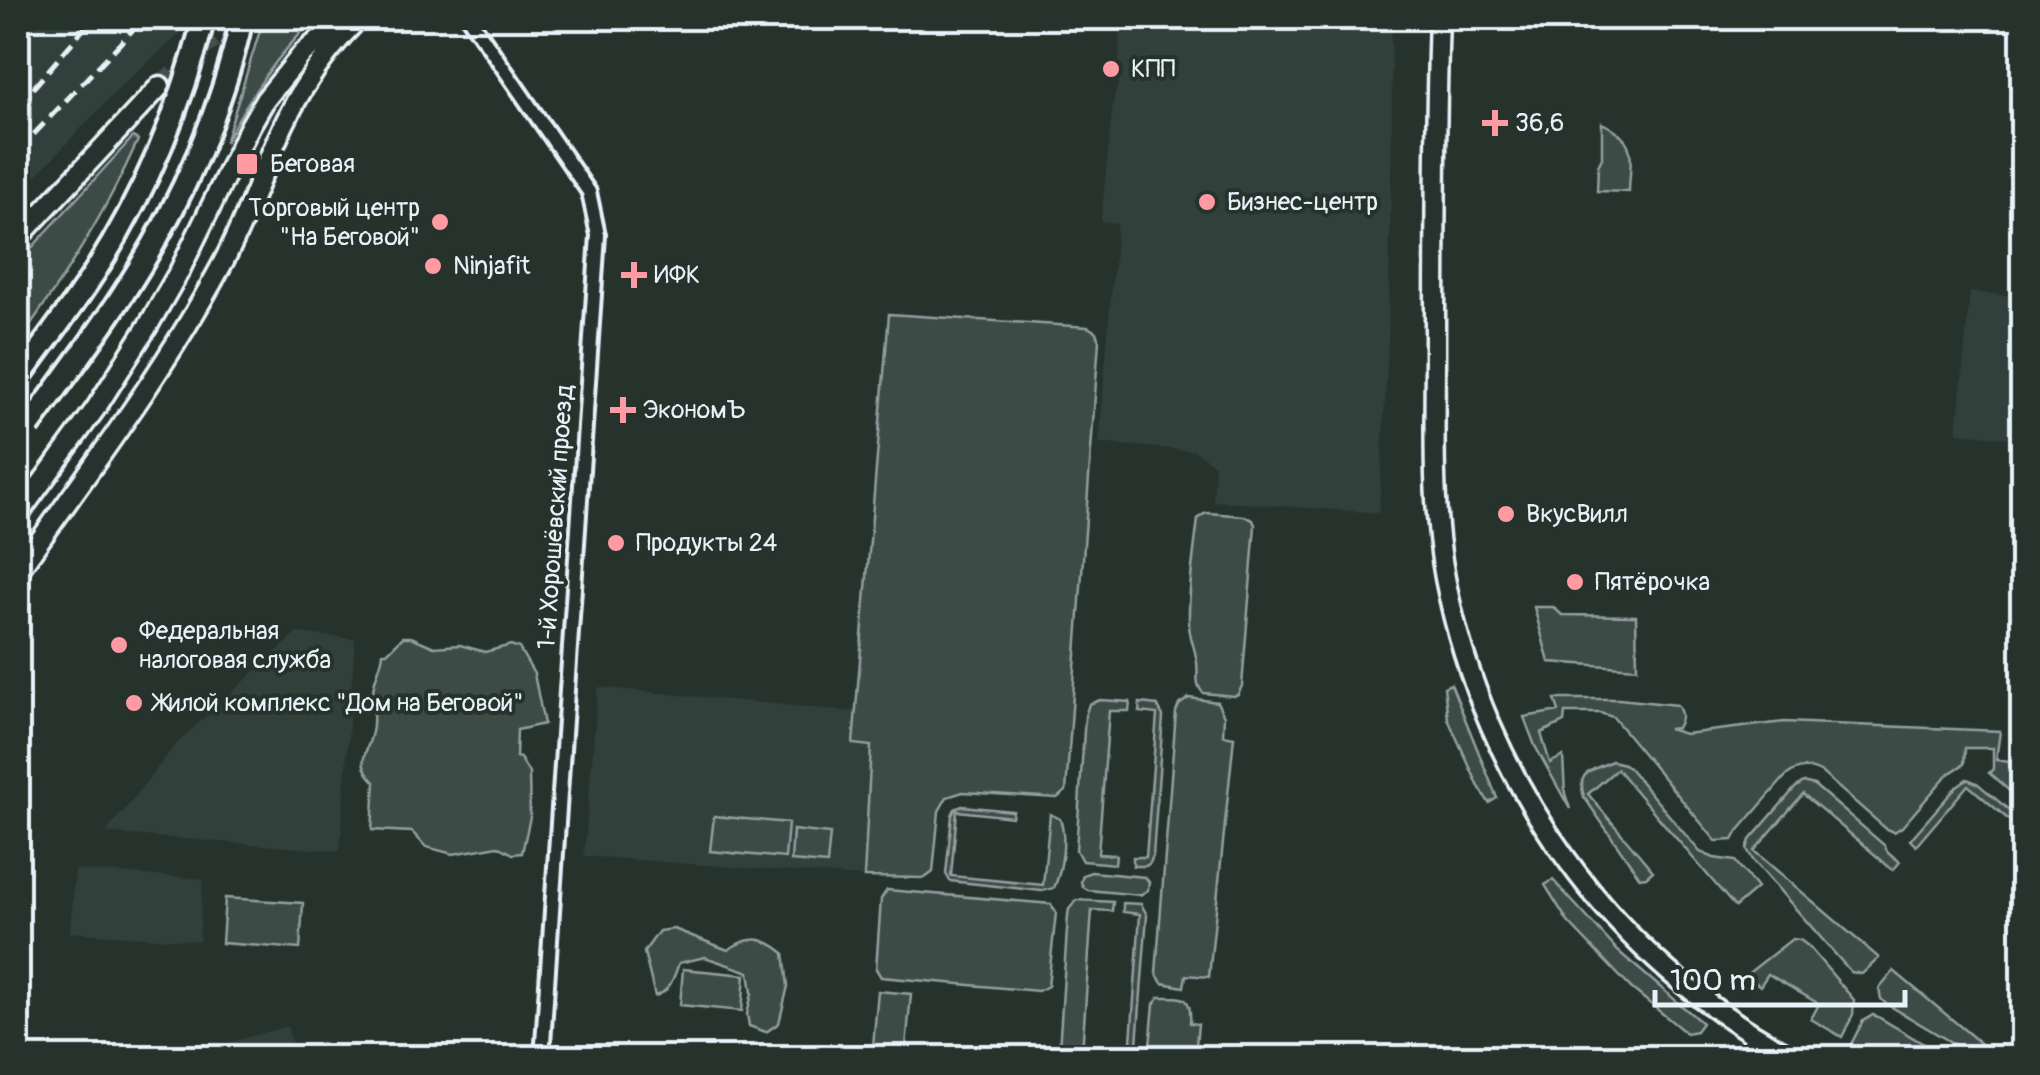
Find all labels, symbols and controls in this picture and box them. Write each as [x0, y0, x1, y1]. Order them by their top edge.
place label: КПП [1131, 54, 1175, 85]
marker: КПП [1100, 58, 1122, 80]
place label: 36,6 [1515, 108, 1564, 139]
marker: 36,6 [1484, 112, 1506, 134]
place label: Беговая [270, 149, 355, 180]
marker: Беговая [234, 151, 260, 177]
place label: Бизнес-центр [1227, 187, 1378, 218]
marker: Бизнес-центр [1196, 191, 1218, 213]
place label: Торговый центр "На Беговой" [248, 193, 420, 253]
marker: Торговый центр "На Беговой" [429, 211, 451, 233]
place label: Ninjafit [453, 251, 531, 282]
marker: Ninjafit [422, 255, 444, 277]
place label: ИФК [654, 260, 700, 291]
marker: ИФК [623, 264, 645, 286]
street label: 1-й Хорошёвский проезд [531, 384, 581, 650]
place label: ЭкономЪ [643, 395, 746, 426]
marker: ЭкономЪ [612, 399, 634, 421]
place label: ВкусВилл [1526, 499, 1628, 530]
marker: ВкусВилл [1495, 503, 1517, 525]
place label: Продукты 24 [636, 528, 777, 559]
marker: Продукты 24 [605, 532, 627, 554]
place label: Пятёрочка [1595, 567, 1710, 598]
marker: Пятёрочка [1564, 571, 1586, 593]
place label: Федеральная налоговая служба [139, 616, 331, 676]
marker: Федеральная налоговая служба [108, 634, 130, 656]
place label: Жилой комплекс "Дом на Беговой" [150, 688, 523, 719]
marker: Жилой комплекс "Дом на Беговой" [123, 692, 145, 714]
scale bar [1655, 945, 1905, 1007]
text: 100 m [1670, 962, 1756, 999]

